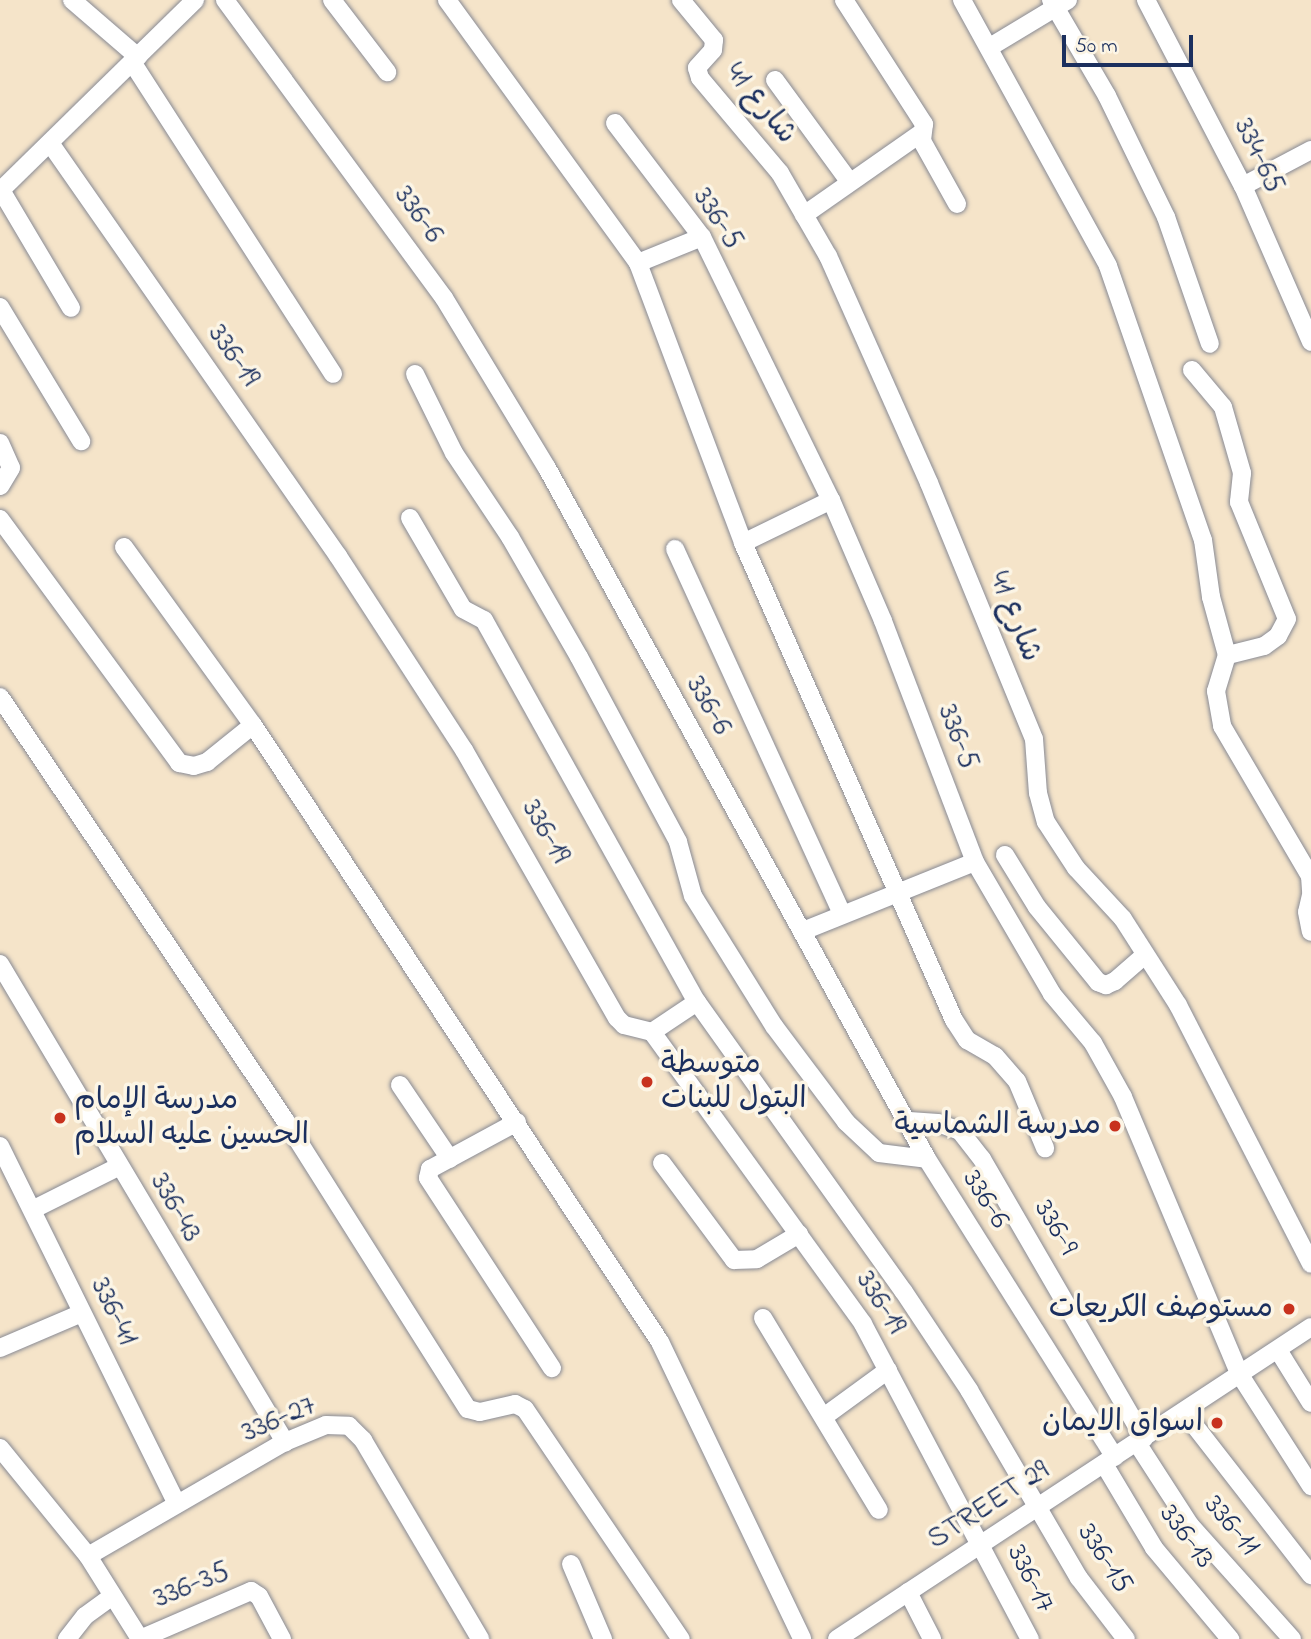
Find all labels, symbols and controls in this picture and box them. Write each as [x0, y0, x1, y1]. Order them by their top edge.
scale bar [1066, 21, 1197, 65]
text: 50 m [1075, 32, 1118, 62]
street label: شارع 41 [716, 56, 804, 152]
street label: 334-65 [1225, 113, 1291, 199]
street label: 336-6 [385, 179, 451, 251]
street label: 336-5 [684, 181, 750, 257]
street label: 336-19 [199, 318, 267, 394]
street label: شارع 41 [980, 567, 1048, 667]
street label: 336-6 [677, 670, 739, 742]
street label: 336-5 [928, 700, 986, 774]
street label: 336-19 [512, 794, 578, 870]
place label: متوسطة البتول للبنات [661, 1047, 807, 1118]
marker: متوسطة البتول للبنات [639, 1074, 655, 1090]
place label: مدرسة الإمام الحسين عليه السلام [74, 1083, 309, 1154]
place label: مدرسة الشماسية [894, 1108, 1101, 1144]
marker: مدرسة الإمام الحسين عليه السلام [52, 1110, 68, 1126]
marker: مدرسة الشماسية [1107, 1118, 1123, 1134]
street label: 336-6 [953, 1164, 1017, 1236]
street label: 336-43 [141, 1167, 209, 1249]
street label: 336-9 [1025, 1194, 1085, 1262]
street label: 336-19 [847, 1265, 913, 1341]
street label: 336-41 [81, 1272, 145, 1352]
place label: مستوصف الكريعات [1049, 1291, 1273, 1327]
marker: مستوصف الكريعات [1279, 1299, 1299, 1319]
street label: 336-27 [237, 1388, 321, 1452]
place label: اسواق الايمان [1042, 1405, 1203, 1441]
marker: اسواق الايمان [1209, 1415, 1225, 1431]
street label: STREET 29 [921, 1453, 1057, 1559]
street label: 336-11 [1195, 1488, 1267, 1564]
street label: 336-13 [1150, 1498, 1222, 1576]
street label: 336-15 [1068, 1517, 1140, 1601]
street label: 336-17 [998, 1539, 1062, 1619]
street label: 336-35 [149, 1555, 235, 1617]

